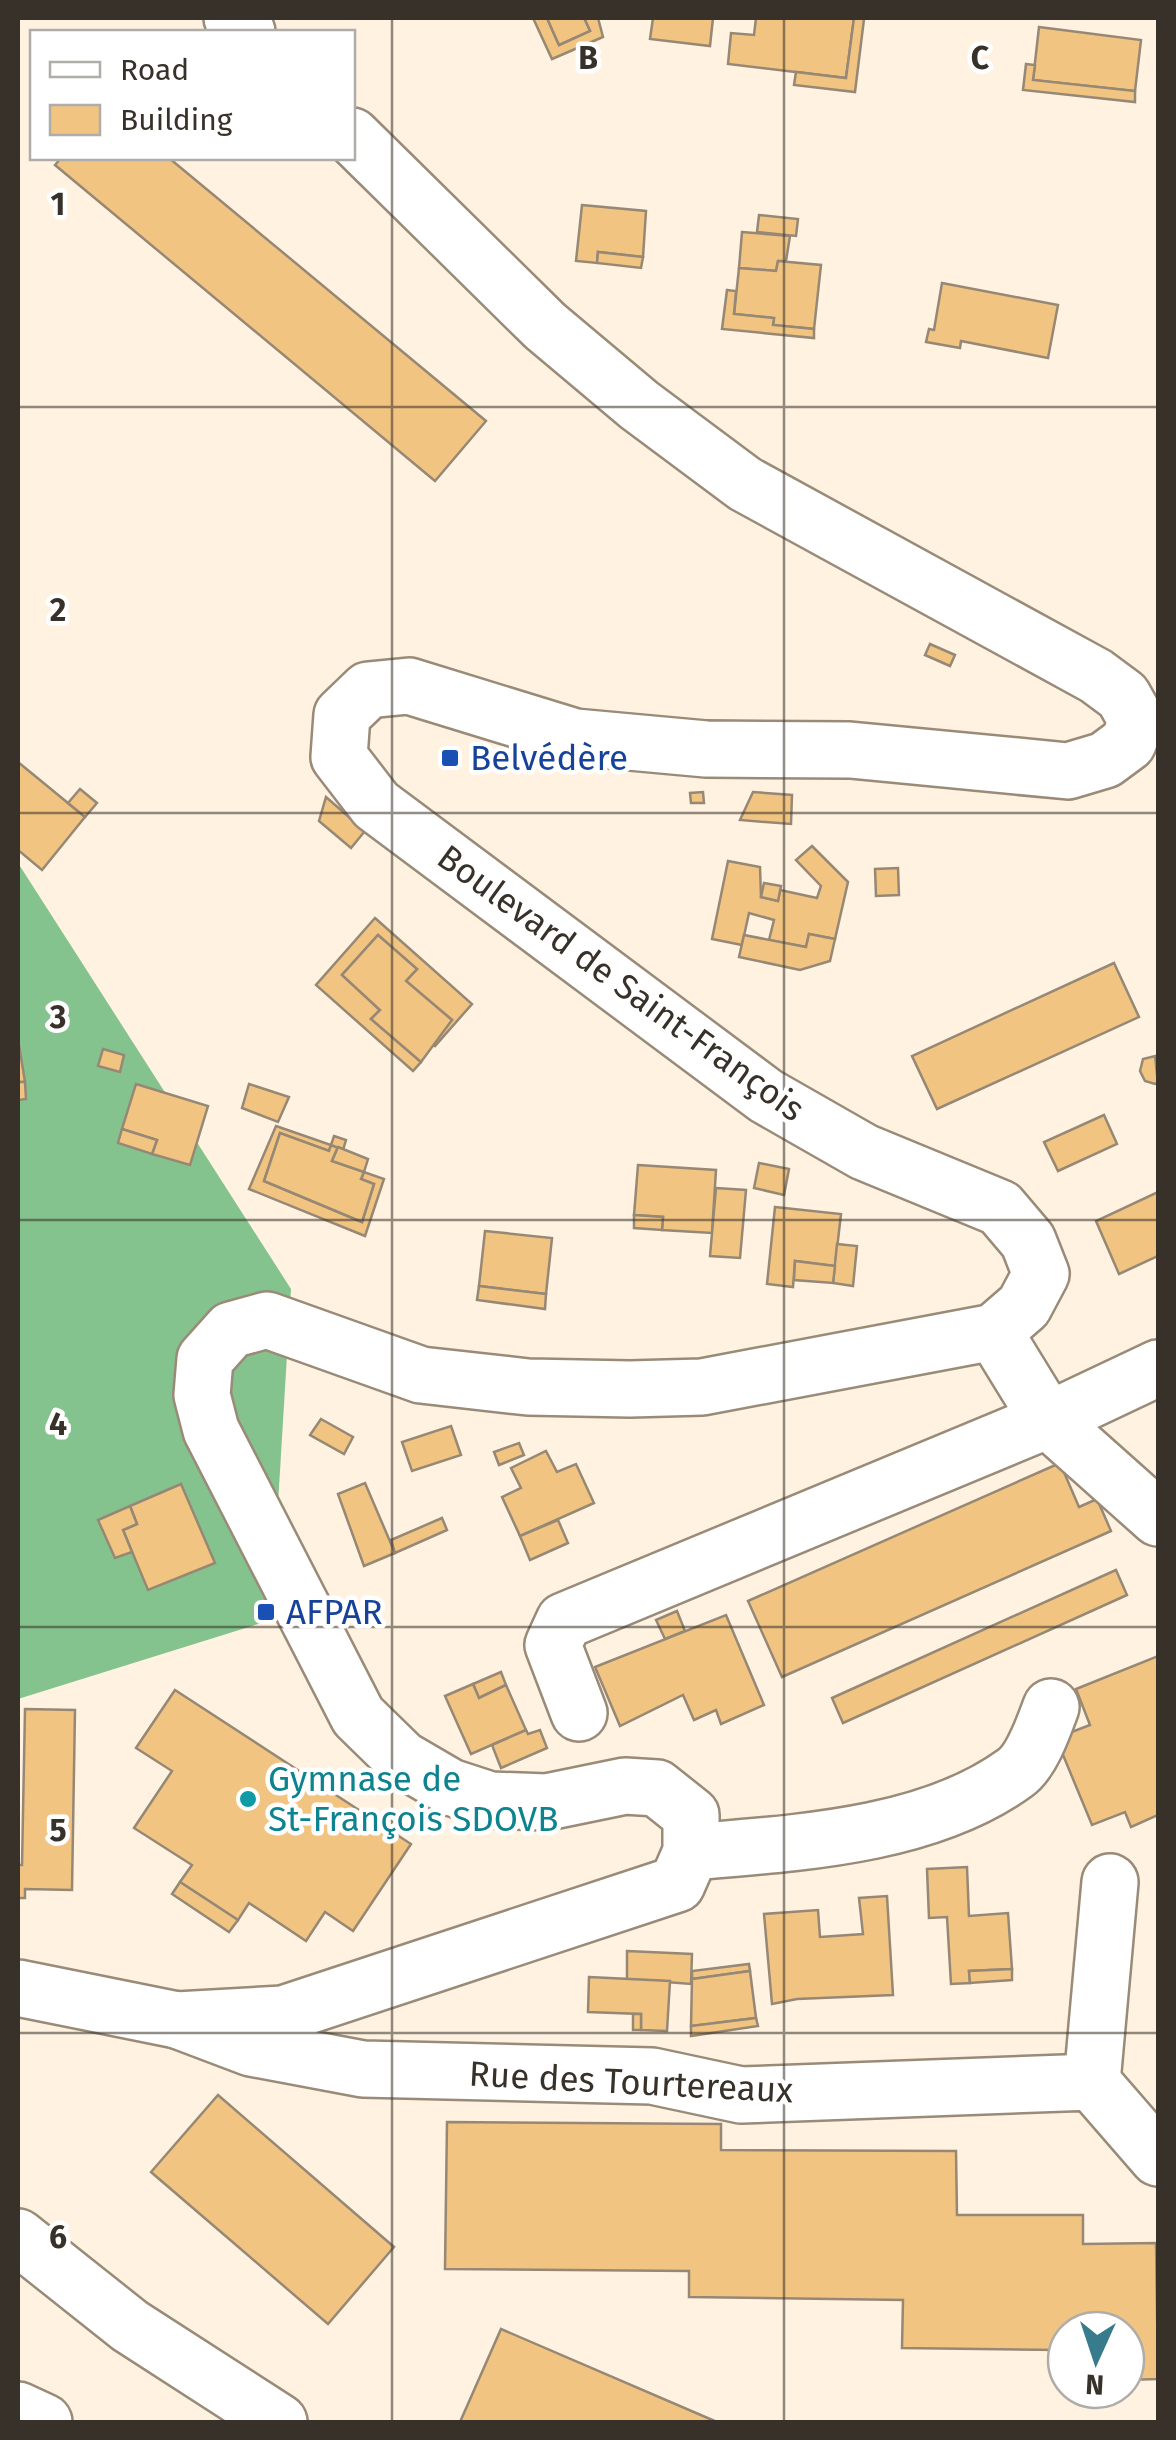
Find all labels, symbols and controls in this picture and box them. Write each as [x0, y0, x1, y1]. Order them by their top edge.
legend [30, 30, 355, 160]
text: B [578, 39, 598, 77]
text: C [971, 39, 990, 77]
text: Road [120, 52, 189, 88]
text: Building [120, 102, 233, 138]
text: 1 [51, 185, 65, 223]
text: 2 [50, 591, 66, 629]
place label: Belvédère [470, 737, 628, 779]
marker: Belvédère [439, 747, 461, 769]
street label: Boulevard de Saint-François [429, 836, 813, 1130]
text: 3 [49, 998, 66, 1036]
text: 4 [49, 1405, 67, 1443]
place label: AFPAR [286, 1591, 383, 1633]
marker: AFPAR [255, 1601, 277, 1623]
place label: Gymnase de St-François SDOVB [268, 1758, 559, 1840]
marker: Gymnase de St-François SDOVB [237, 1788, 259, 1810]
text: 5 [49, 1811, 67, 1849]
street label: Rue des Tourtereaux [468, 2053, 794, 2111]
text: 6 [49, 2218, 67, 2256]
north arrow [1046, 2310, 1146, 2410]
text: N [1085, 2368, 1105, 2401]

